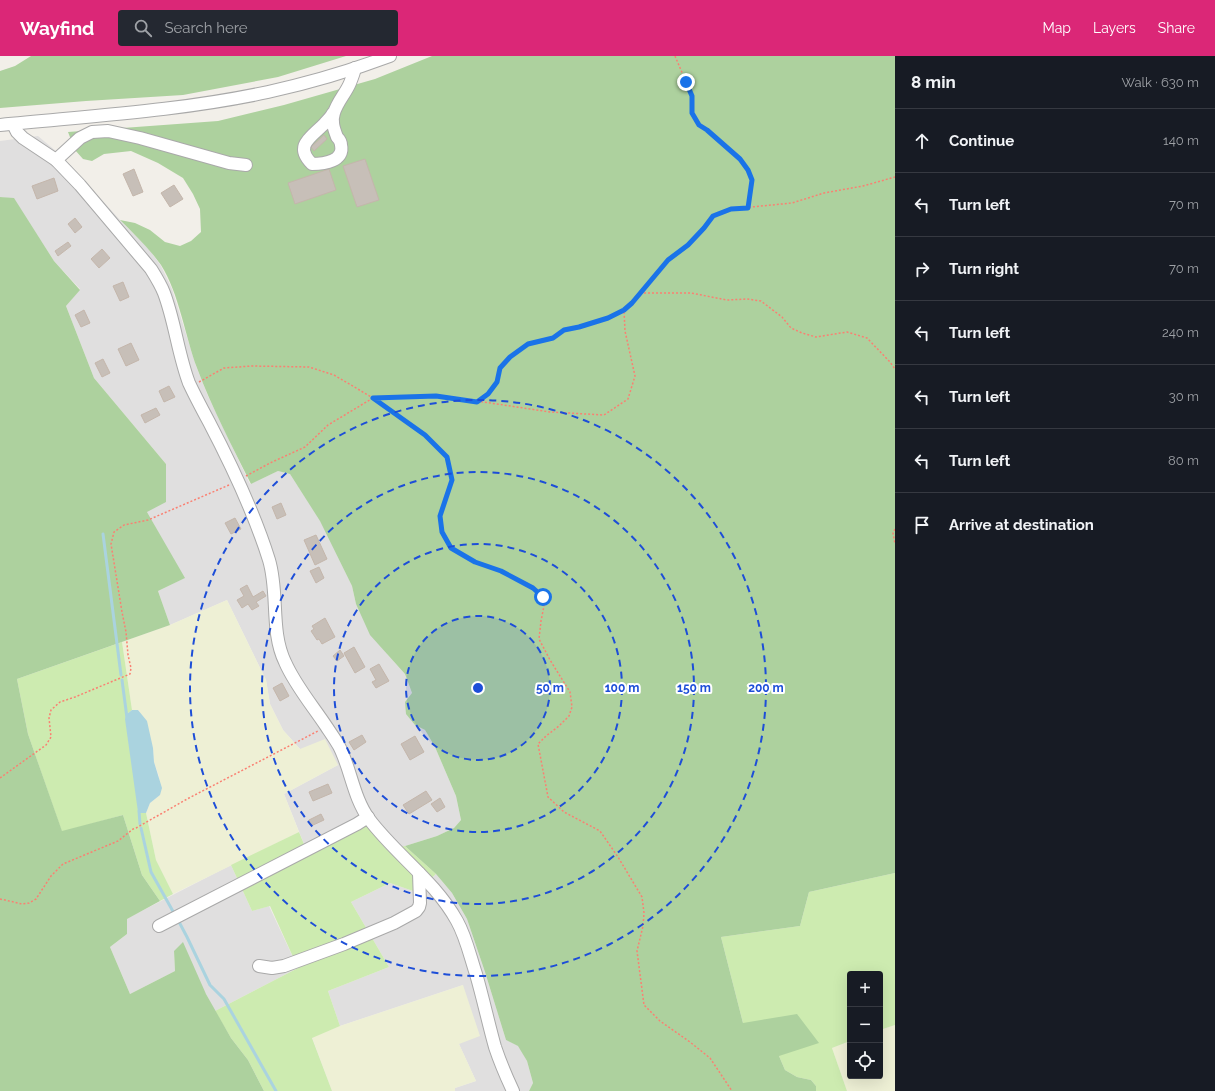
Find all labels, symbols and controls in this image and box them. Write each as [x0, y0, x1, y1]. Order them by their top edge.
search box [118, 10, 398, 46]
text: Wayfind [20, 17, 94, 39]
icon: search [132, 17, 154, 39]
text: Search here [164, 19, 248, 37]
text: Map [1043, 20, 1071, 36]
text: Layers [1093, 20, 1136, 36]
text: Share [1158, 20, 1195, 36]
text: 8 min [911, 72, 956, 92]
route end [677, 73, 695, 91]
text: Walk · 630 m [1121, 75, 1199, 90]
icon: ahead [911, 130, 933, 152]
text: Continue [949, 132, 1014, 150]
text: 140 m [1163, 133, 1199, 148]
icon: left [911, 194, 933, 216]
text: Turn left [949, 196, 1010, 214]
text: 70 m [1169, 197, 1199, 212]
icon: right [911, 258, 933, 280]
text: Turn right [949, 260, 1019, 278]
text: 70 m [1169, 261, 1199, 276]
icon: left [911, 322, 933, 344]
text: Turn left [949, 324, 1010, 342]
text: 240 m [1162, 325, 1199, 340]
icon: left [911, 386, 933, 408]
text: Turn left [949, 388, 1010, 406]
text: 30 m [1169, 389, 1199, 404]
icon: left [911, 450, 933, 472]
text: Turn left [949, 452, 1010, 470]
text: 80 m [1168, 453, 1199, 468]
icon: arrive [911, 514, 933, 536]
text: Arrive at destination [949, 516, 1094, 534]
route start [534, 588, 552, 606]
centre of rings [471, 681, 485, 695]
text: 50 m [536, 681, 564, 695]
text: 100 m [605, 681, 639, 695]
text: 150 m [677, 681, 711, 695]
text: 200 m [748, 681, 784, 695]
map controls [847, 971, 883, 1079]
button: + [847, 971, 883, 1007]
button: − [847, 1007, 883, 1043]
button: locate [847, 1043, 883, 1079]

